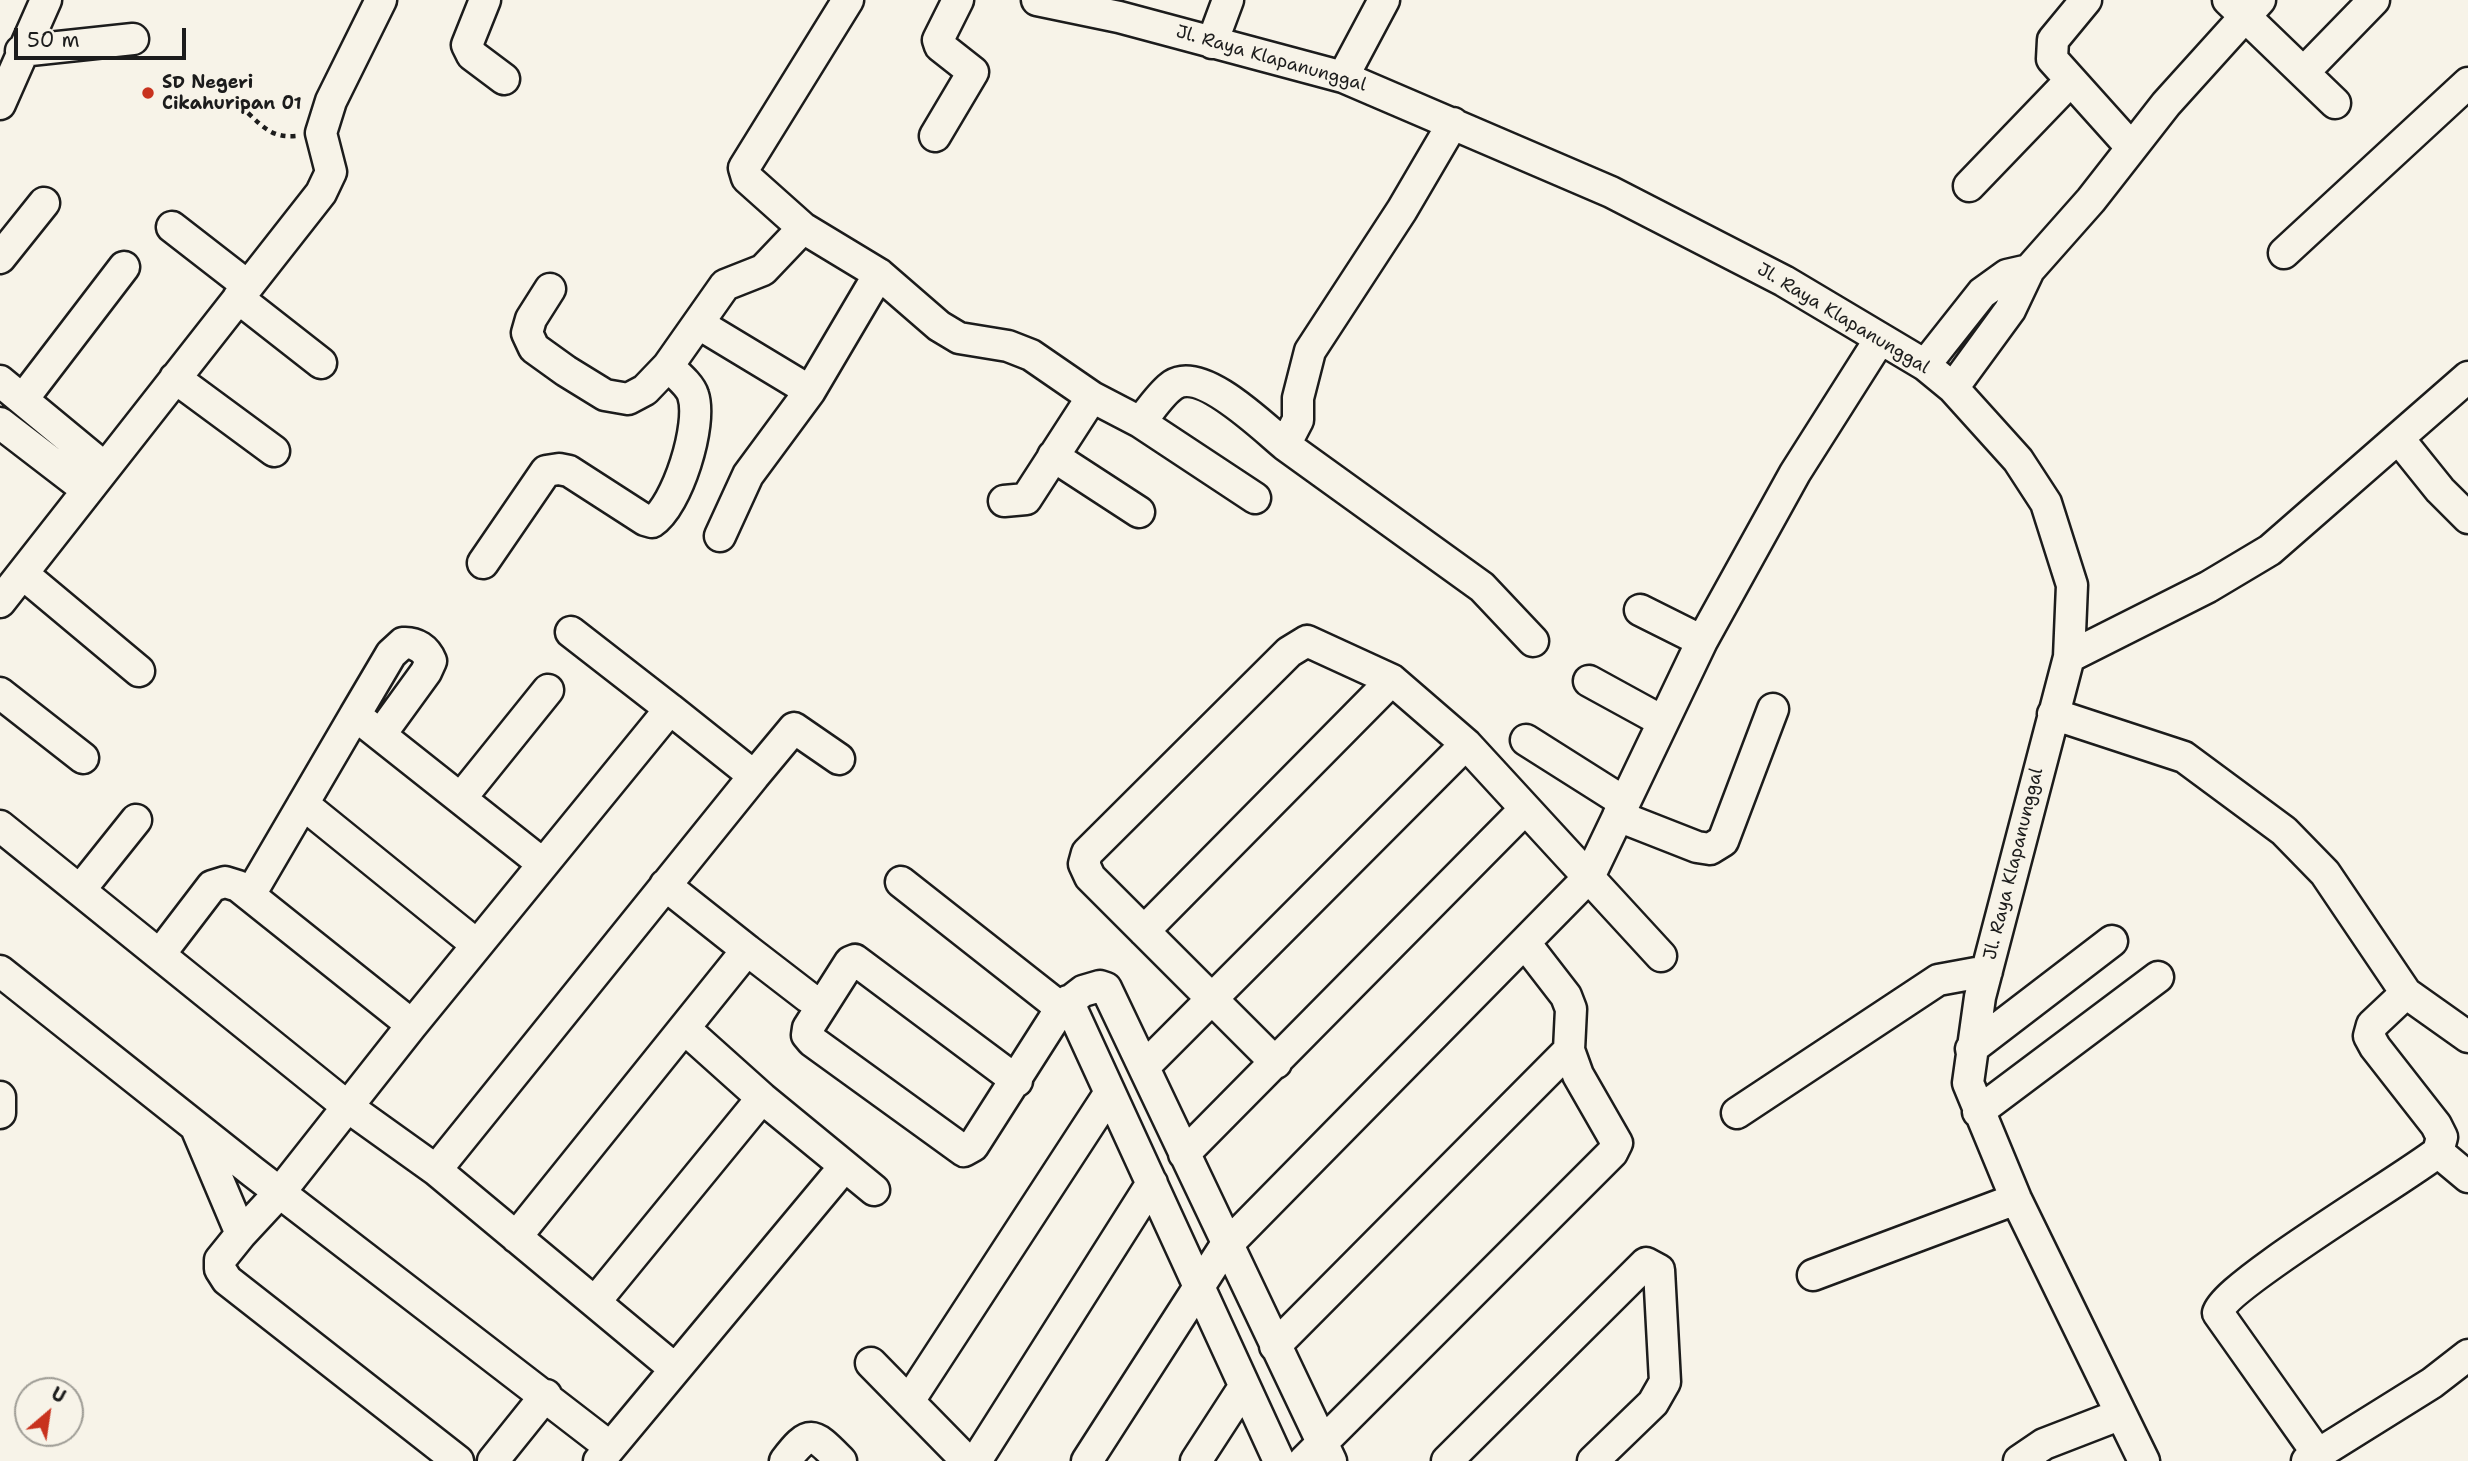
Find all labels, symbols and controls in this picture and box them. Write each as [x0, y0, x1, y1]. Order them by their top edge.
scale bar [18, 14, 189, 58]
street label: Jl. Raya Klapanunggal [1173, 21, 1369, 97]
text: 50 m [27, 26, 80, 54]
place label: SD Negeri Cikahuripan 01 [162, 72, 302, 114]
marker: SD Negeri Cikahuripan 01 [140, 85, 156, 101]
street label: Jl. Raya Klapanunggal [1753, 259, 1933, 379]
street label: Jl. Raya Klapanunggal [1980, 766, 2048, 962]
north arrow [14, 1377, 84, 1447]
text: U [47, 1381, 70, 1409]

